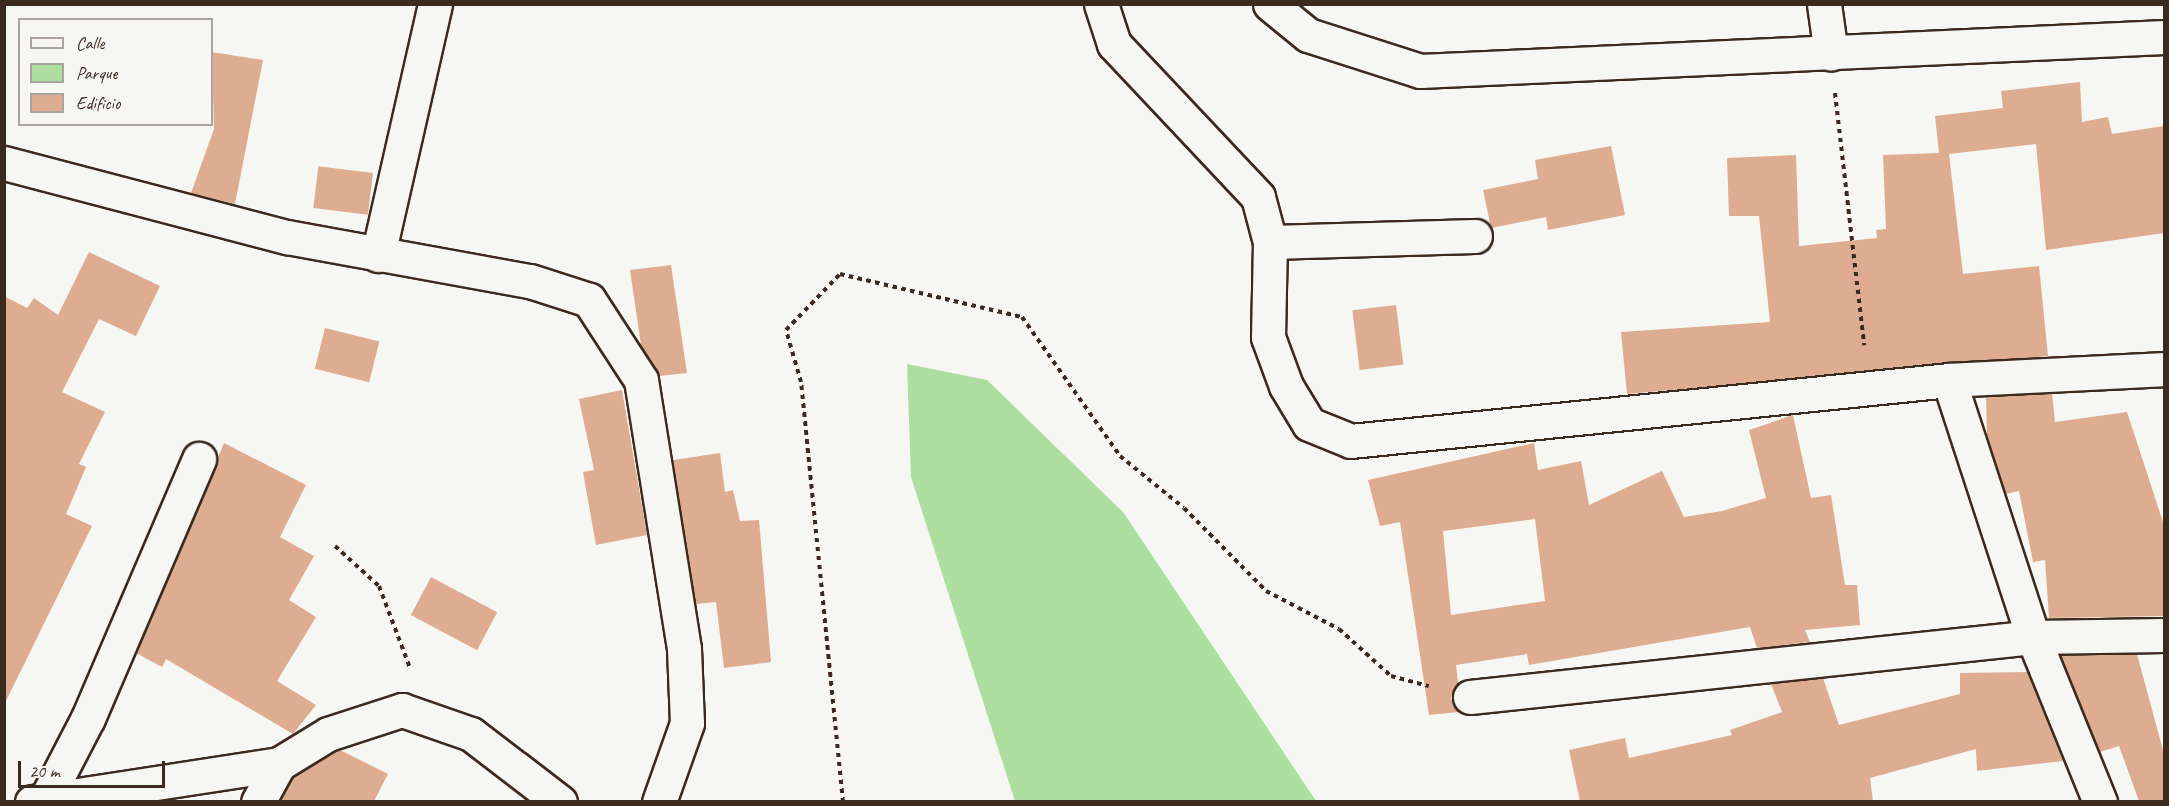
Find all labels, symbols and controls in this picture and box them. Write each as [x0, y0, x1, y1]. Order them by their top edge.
legend [18, 18, 213, 126]
text: Calle [76, 32, 104, 54]
text: Parque [76, 62, 117, 84]
text: Edificio [76, 92, 120, 114]
scale bar [21, 749, 168, 787]
text: 20 m [29, 760, 60, 782]

